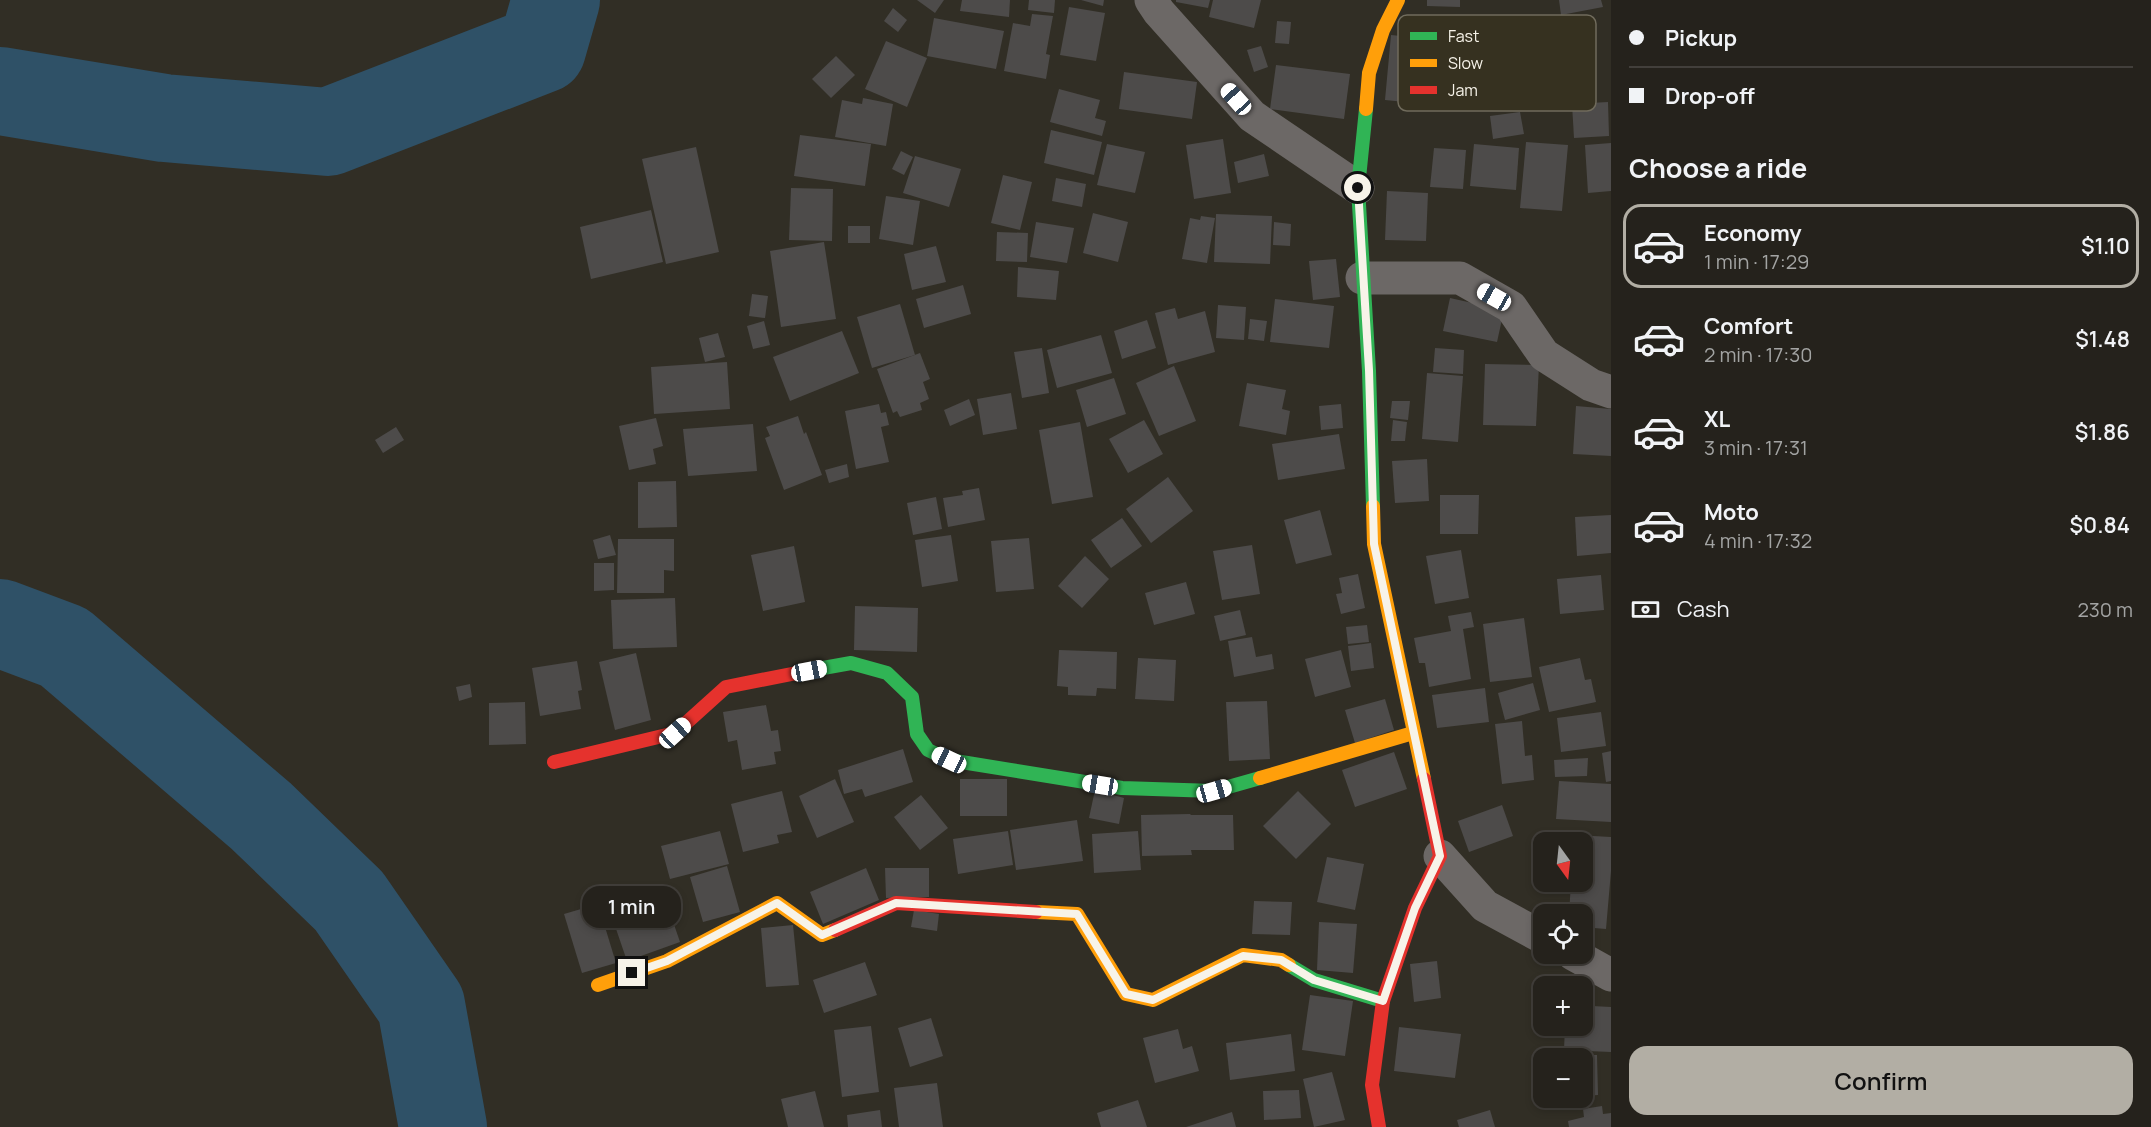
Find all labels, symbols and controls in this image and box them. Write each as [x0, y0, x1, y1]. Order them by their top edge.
legend [1398, 15, 1596, 111]
text: Pickup [1665, 23, 1737, 53]
text: Fast [1448, 25, 1479, 47]
text: Slow [1448, 52, 1483, 74]
text: Jam [1448, 79, 1478, 101]
car [1217, 80, 1255, 118]
text: Drop-off [1665, 81, 1755, 111]
text: Choose a ride [1629, 149, 1807, 186]
route start [1344, 174, 1371, 201]
text: Economy [1704, 218, 1802, 248]
icon: car [1632, 219, 1686, 273]
text: $1.10 [2081, 231, 2130, 261]
text: 1 min · 17:29 [1704, 248, 1809, 275]
car [1474, 280, 1514, 314]
text: Comfort [1704, 311, 1793, 341]
icon: car [1632, 312, 1686, 366]
text: $1.48 [2075, 324, 2130, 354]
text: 2 min · 17:30 [1704, 341, 1813, 368]
text: XL [1704, 404, 1730, 434]
icon: car [1632, 405, 1686, 459]
text: $1.86 [2075, 417, 2130, 447]
text: 3 min · 17:31 [1704, 434, 1808, 461]
text: Moto [1704, 497, 1759, 527]
icon: car [1632, 498, 1686, 552]
text: $0.84 [2070, 510, 2130, 540]
text: 4 min · 17:32 [1704, 527, 1812, 554]
icon: cash [1629, 593, 1662, 626]
text: Cash [1677, 594, 1730, 624]
text: 230 m [2077, 596, 2133, 623]
car [790, 659, 828, 683]
car [656, 714, 694, 752]
car [929, 744, 969, 776]
car [1081, 773, 1119, 797]
car [1194, 777, 1234, 805]
north arrow [1533, 832, 1593, 892]
map controls [1533, 832, 1593, 1108]
callout: 1 min [582, 886, 682, 928]
text: 1 min [608, 893, 655, 920]
button: locate [1533, 904, 1593, 964]
route end [618, 959, 645, 986]
button: + [1533, 976, 1593, 1036]
button: Confirm [1629, 1046, 2133, 1115]
button: − [1533, 1048, 1593, 1108]

